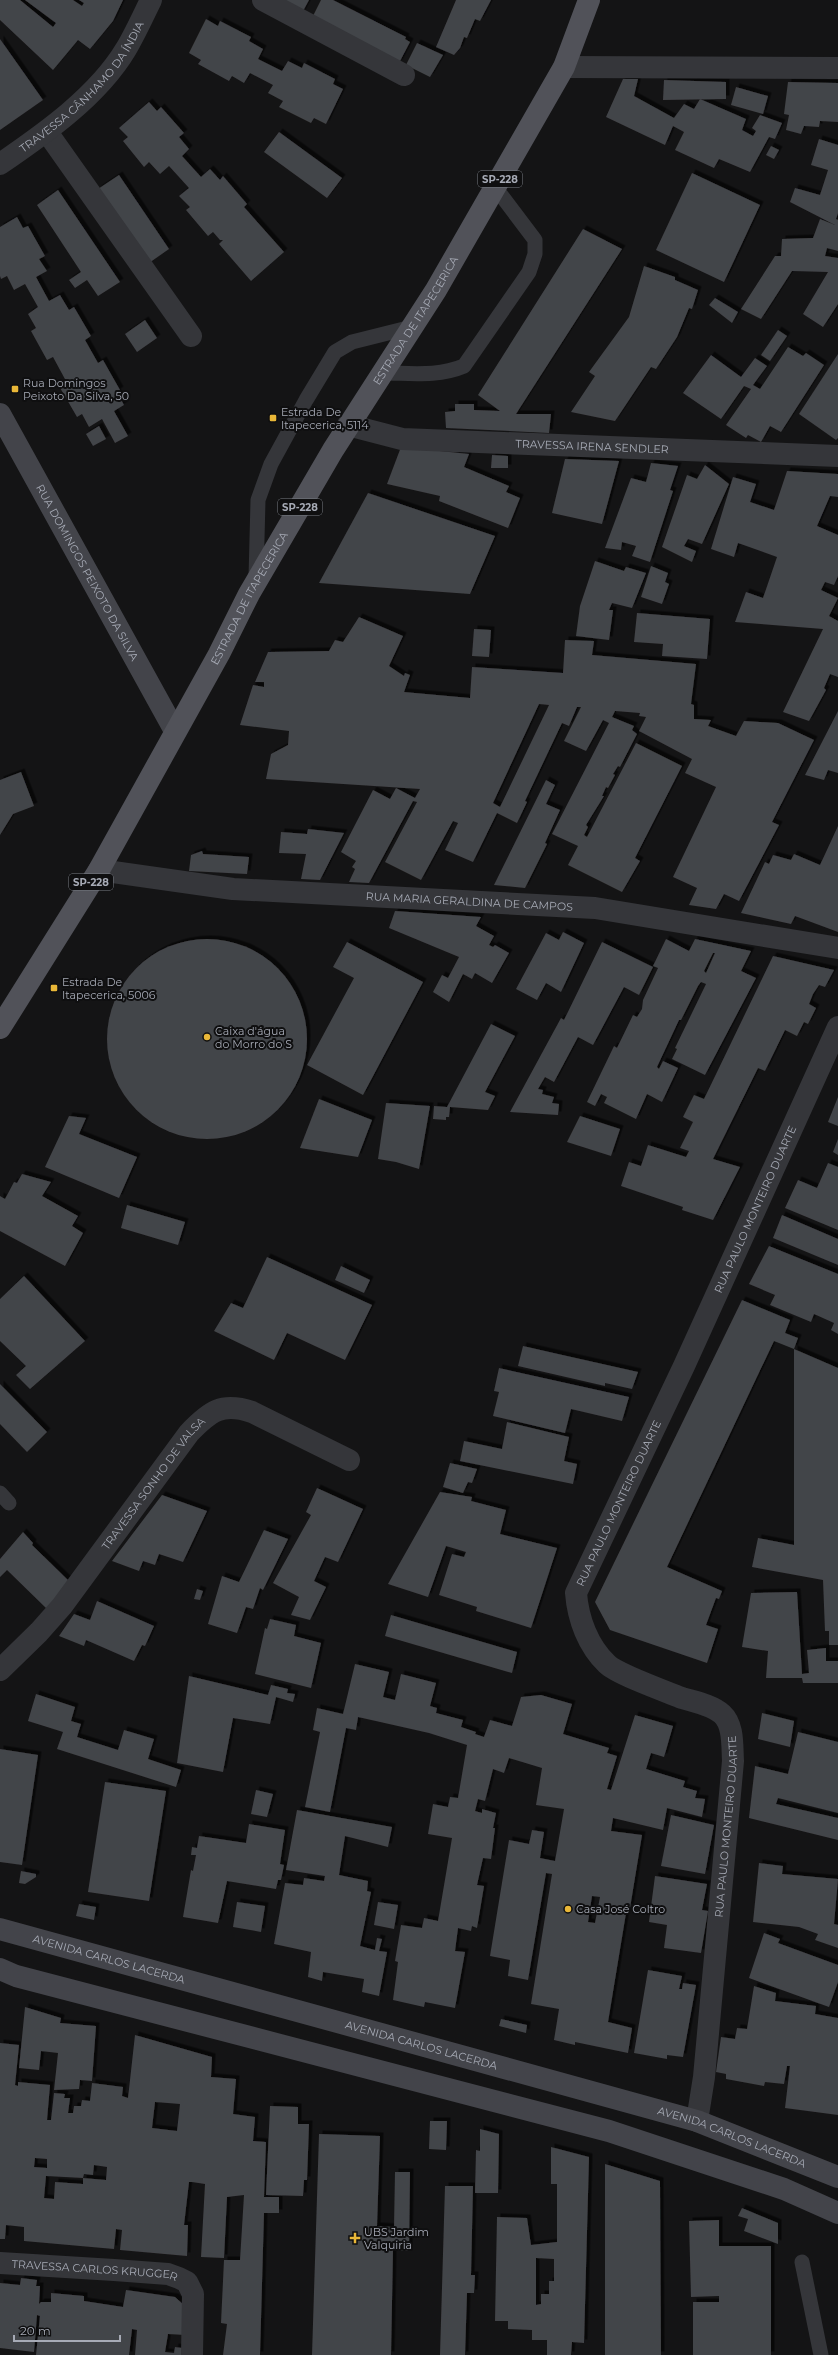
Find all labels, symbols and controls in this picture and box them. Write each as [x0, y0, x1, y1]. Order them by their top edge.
street label: TRAVESSA CÂNHAMO DA ÍNDIA [17, 19, 147, 155]
road number: SP-228 [478, 171, 522, 187]
street label: ESTRADA DE ITAPECERICA [370, 253, 461, 387]
place label: Rua Domingos Peixoto Da Silva, 50 [23, 376, 129, 403]
marker: Rua Domingos Peixoto Da Silva, 50 [10, 384, 20, 394]
place label: Estrada De Itapecerica, 5114 [281, 405, 369, 432]
marker: Estrada De Itapecerica, 5114 [268, 413, 278, 423]
street label: TRAVESSA IRENA SENDLER [515, 436, 669, 456]
street label: RUA DOMINGOS PEIXOTO DA SILVA [33, 482, 142, 663]
road number: SP-228 [278, 499, 322, 515]
street label: ESTRADA DE ITAPECERICA [207, 529, 291, 667]
road number: SP-228 [69, 874, 113, 890]
street label: RUA MARIA GERALDINA DE CAMPOS [365, 889, 573, 914]
place label: Estrada De Itapecerica, 5006 [62, 975, 156, 1002]
marker: Estrada De Itapecerica, 5006 [49, 983, 59, 993]
place label: Caixa d'água do Morro do S [215, 1024, 292, 1051]
marker: Caixa d'água do Morro do S [202, 1032, 212, 1042]
street label: RUA PAULO MONTEIRO DUARTE [711, 1123, 799, 1295]
street label: TRAVESSA SONHO DE VALSA [99, 1414, 208, 1552]
street label: RUA PAULO MONTEIRO DUARTE [573, 1418, 664, 1589]
street label: RUA PAULO MONTEIRO DUARTE [712, 1735, 740, 1918]
place label: Casa José Coltro [576, 1902, 665, 1916]
marker: Casa José Coltro [563, 1904, 573, 1914]
street label: AVENIDA CARLOS LACERDA [31, 1931, 187, 1987]
street label: AVENIDA CARLOS LACERDA [344, 2017, 499, 2073]
street label: AVENIDA CARLOS LACERDA [656, 2103, 808, 2171]
place label: UBS Jardim Valquiria [364, 2225, 429, 2252]
marker: UBS Jardim Valquiria [349, 2232, 361, 2244]
street label: TRAVESSA CARLOS KRUGGER [11, 2257, 180, 2284]
scale bar [14, 2317, 120, 2343]
text: 20 m [20, 2323, 51, 2338]

